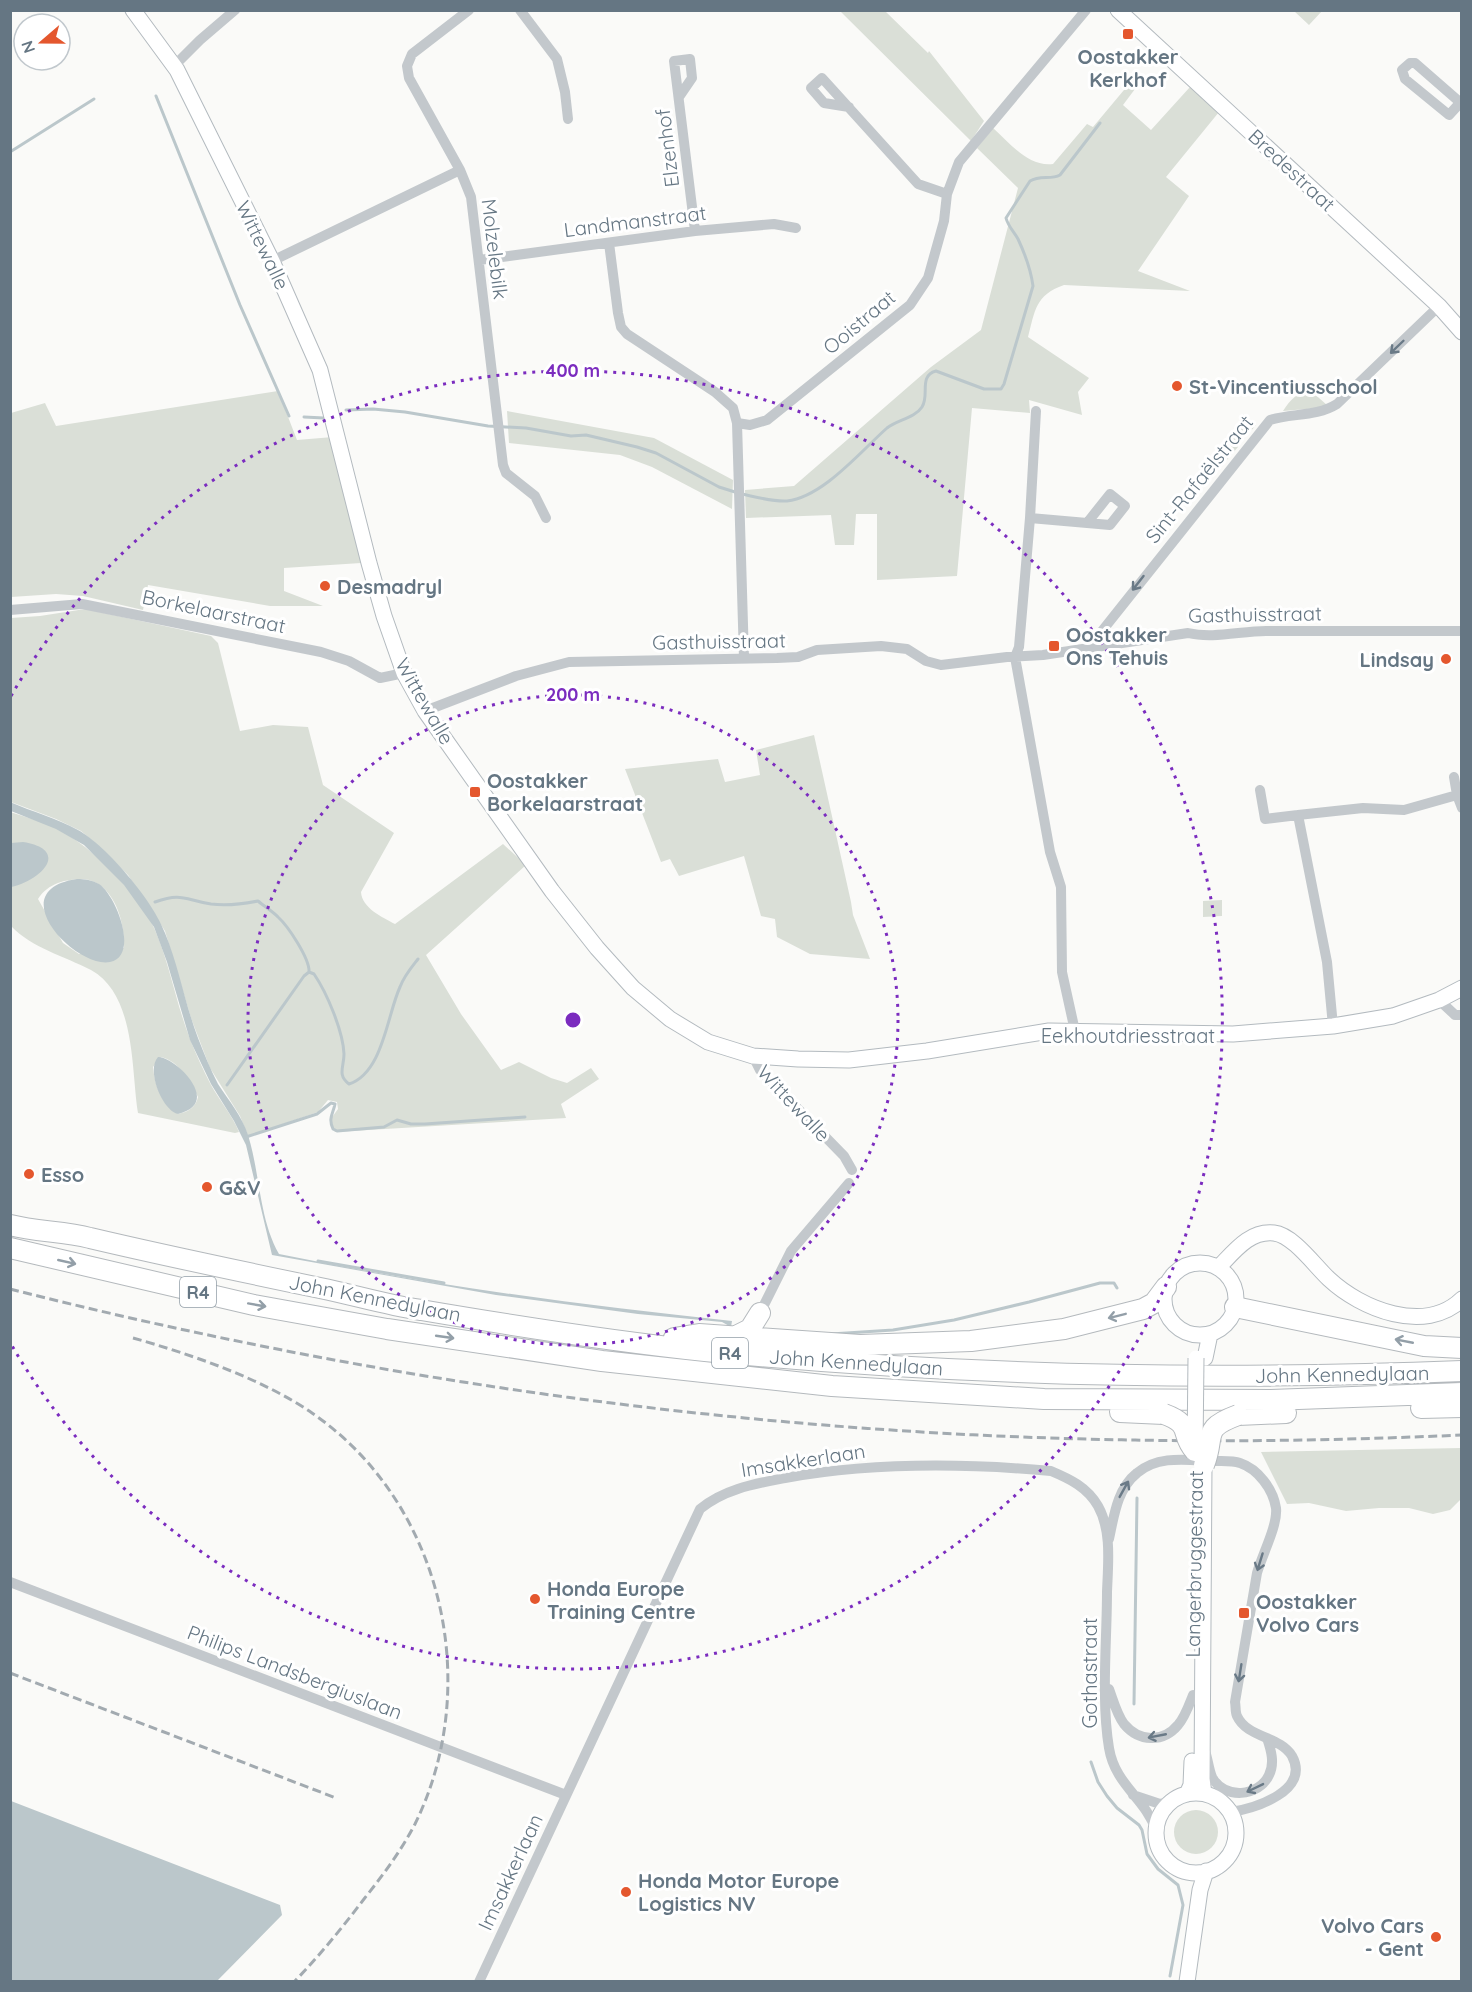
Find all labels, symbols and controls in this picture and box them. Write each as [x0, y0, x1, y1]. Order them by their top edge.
north arrow [12, 12, 72, 72]
marker: Oostakker Kerkhof [1121, 27, 1135, 41]
text: N [16, 38, 39, 56]
place label: Oostakker Kerkhof [1078, 44, 1179, 92]
street label: Elzenhof [650, 107, 684, 189]
street label: Bredestraat [1243, 123, 1341, 217]
street label: Wittewalle [231, 196, 295, 294]
street label: Molzelebilk [476, 197, 514, 301]
street label: Landmanstraat [562, 200, 708, 242]
street label: Ooistraat [818, 284, 900, 359]
one-way arrow [1390, 340, 1405, 354]
text: 400 m [546, 359, 600, 382]
place label: St-Vincentiusschool [1189, 374, 1378, 399]
marker: St-Vincentiusschool [1170, 379, 1184, 393]
street label: Sint-Rafaëlstraat [1140, 410, 1258, 548]
place label: Desmadryl [337, 574, 442, 599]
one-way arrow [1132, 575, 1145, 591]
marker: Desmadryl [318, 579, 332, 593]
street label: Borkelaarstraat [140, 584, 288, 638]
street label: Gasthuisstraat [1188, 600, 1322, 628]
place label: Oostakker Ons Tehuis [1066, 622, 1168, 670]
street label: Gasthuisstraat [652, 627, 786, 655]
marker: Oostakker Ons Tehuis [1047, 639, 1061, 653]
place label: Lindsay [1359, 647, 1434, 672]
marker: Lindsay [1439, 652, 1453, 666]
street label: Wittewalle [390, 653, 460, 749]
text: 200 m [546, 683, 600, 706]
place label: Oostakker Borkelaarstraat [487, 768, 643, 816]
marker: Oostakker Borkelaarstraat [468, 785, 482, 799]
centre of rings [563, 1010, 583, 1030]
street label: Eekhoutdriesstraat [1041, 1023, 1215, 1048]
street label: Wittewalle [752, 1059, 836, 1147]
place label: Esso [41, 1162, 84, 1187]
marker: Esso [22, 1167, 36, 1181]
place label: G&V [219, 1175, 261, 1200]
marker: G&V [200, 1180, 214, 1194]
one-way arrow [58, 1257, 77, 1269]
street label: John Kennedylaan [287, 1269, 463, 1327]
road number: R4 [180, 1277, 216, 1307]
one-way arrow [247, 1300, 267, 1311]
one-way arrow [1108, 1310, 1127, 1322]
one-way arrow [435, 1332, 454, 1343]
one-way arrow [1394, 1335, 1414, 1346]
road number: R4 [712, 1338, 748, 1368]
street label: John Kennedylaan [768, 1343, 944, 1381]
street label: John Kennedylaan [1254, 1360, 1430, 1388]
street label: Imsakkerlaan [739, 1438, 867, 1482]
street label: Langerbruggestraat [1180, 1470, 1208, 1658]
one-way arrow [1119, 1481, 1131, 1498]
one-way arrow [1254, 1552, 1265, 1571]
place label: Honda Europe Training Centre [547, 1576, 695, 1624]
place label: Oostakker Volvo Cars [1256, 1589, 1359, 1637]
marker: Honda Europe Training Centre [528, 1592, 542, 1606]
marker: Oostakker Volvo Cars [1237, 1606, 1251, 1620]
street label: Gothastraat [1077, 1617, 1102, 1729]
street label: Philips Landsbergiuslaan [184, 1619, 406, 1725]
one-way arrow [1234, 1662, 1245, 1682]
one-way arrow [1148, 1731, 1167, 1742]
one-way arrow [1246, 1783, 1264, 1795]
street label: Imsakkerlaan [472, 1810, 548, 1934]
place label: Honda Motor Europe Logistics NV [638, 1868, 839, 1916]
marker: Honda Motor Europe Logistics NV [619, 1885, 633, 1899]
place label: Volvo Cars - Gent [1321, 1913, 1424, 1961]
marker: Volvo Cars - Gent [1429, 1930, 1443, 1944]

